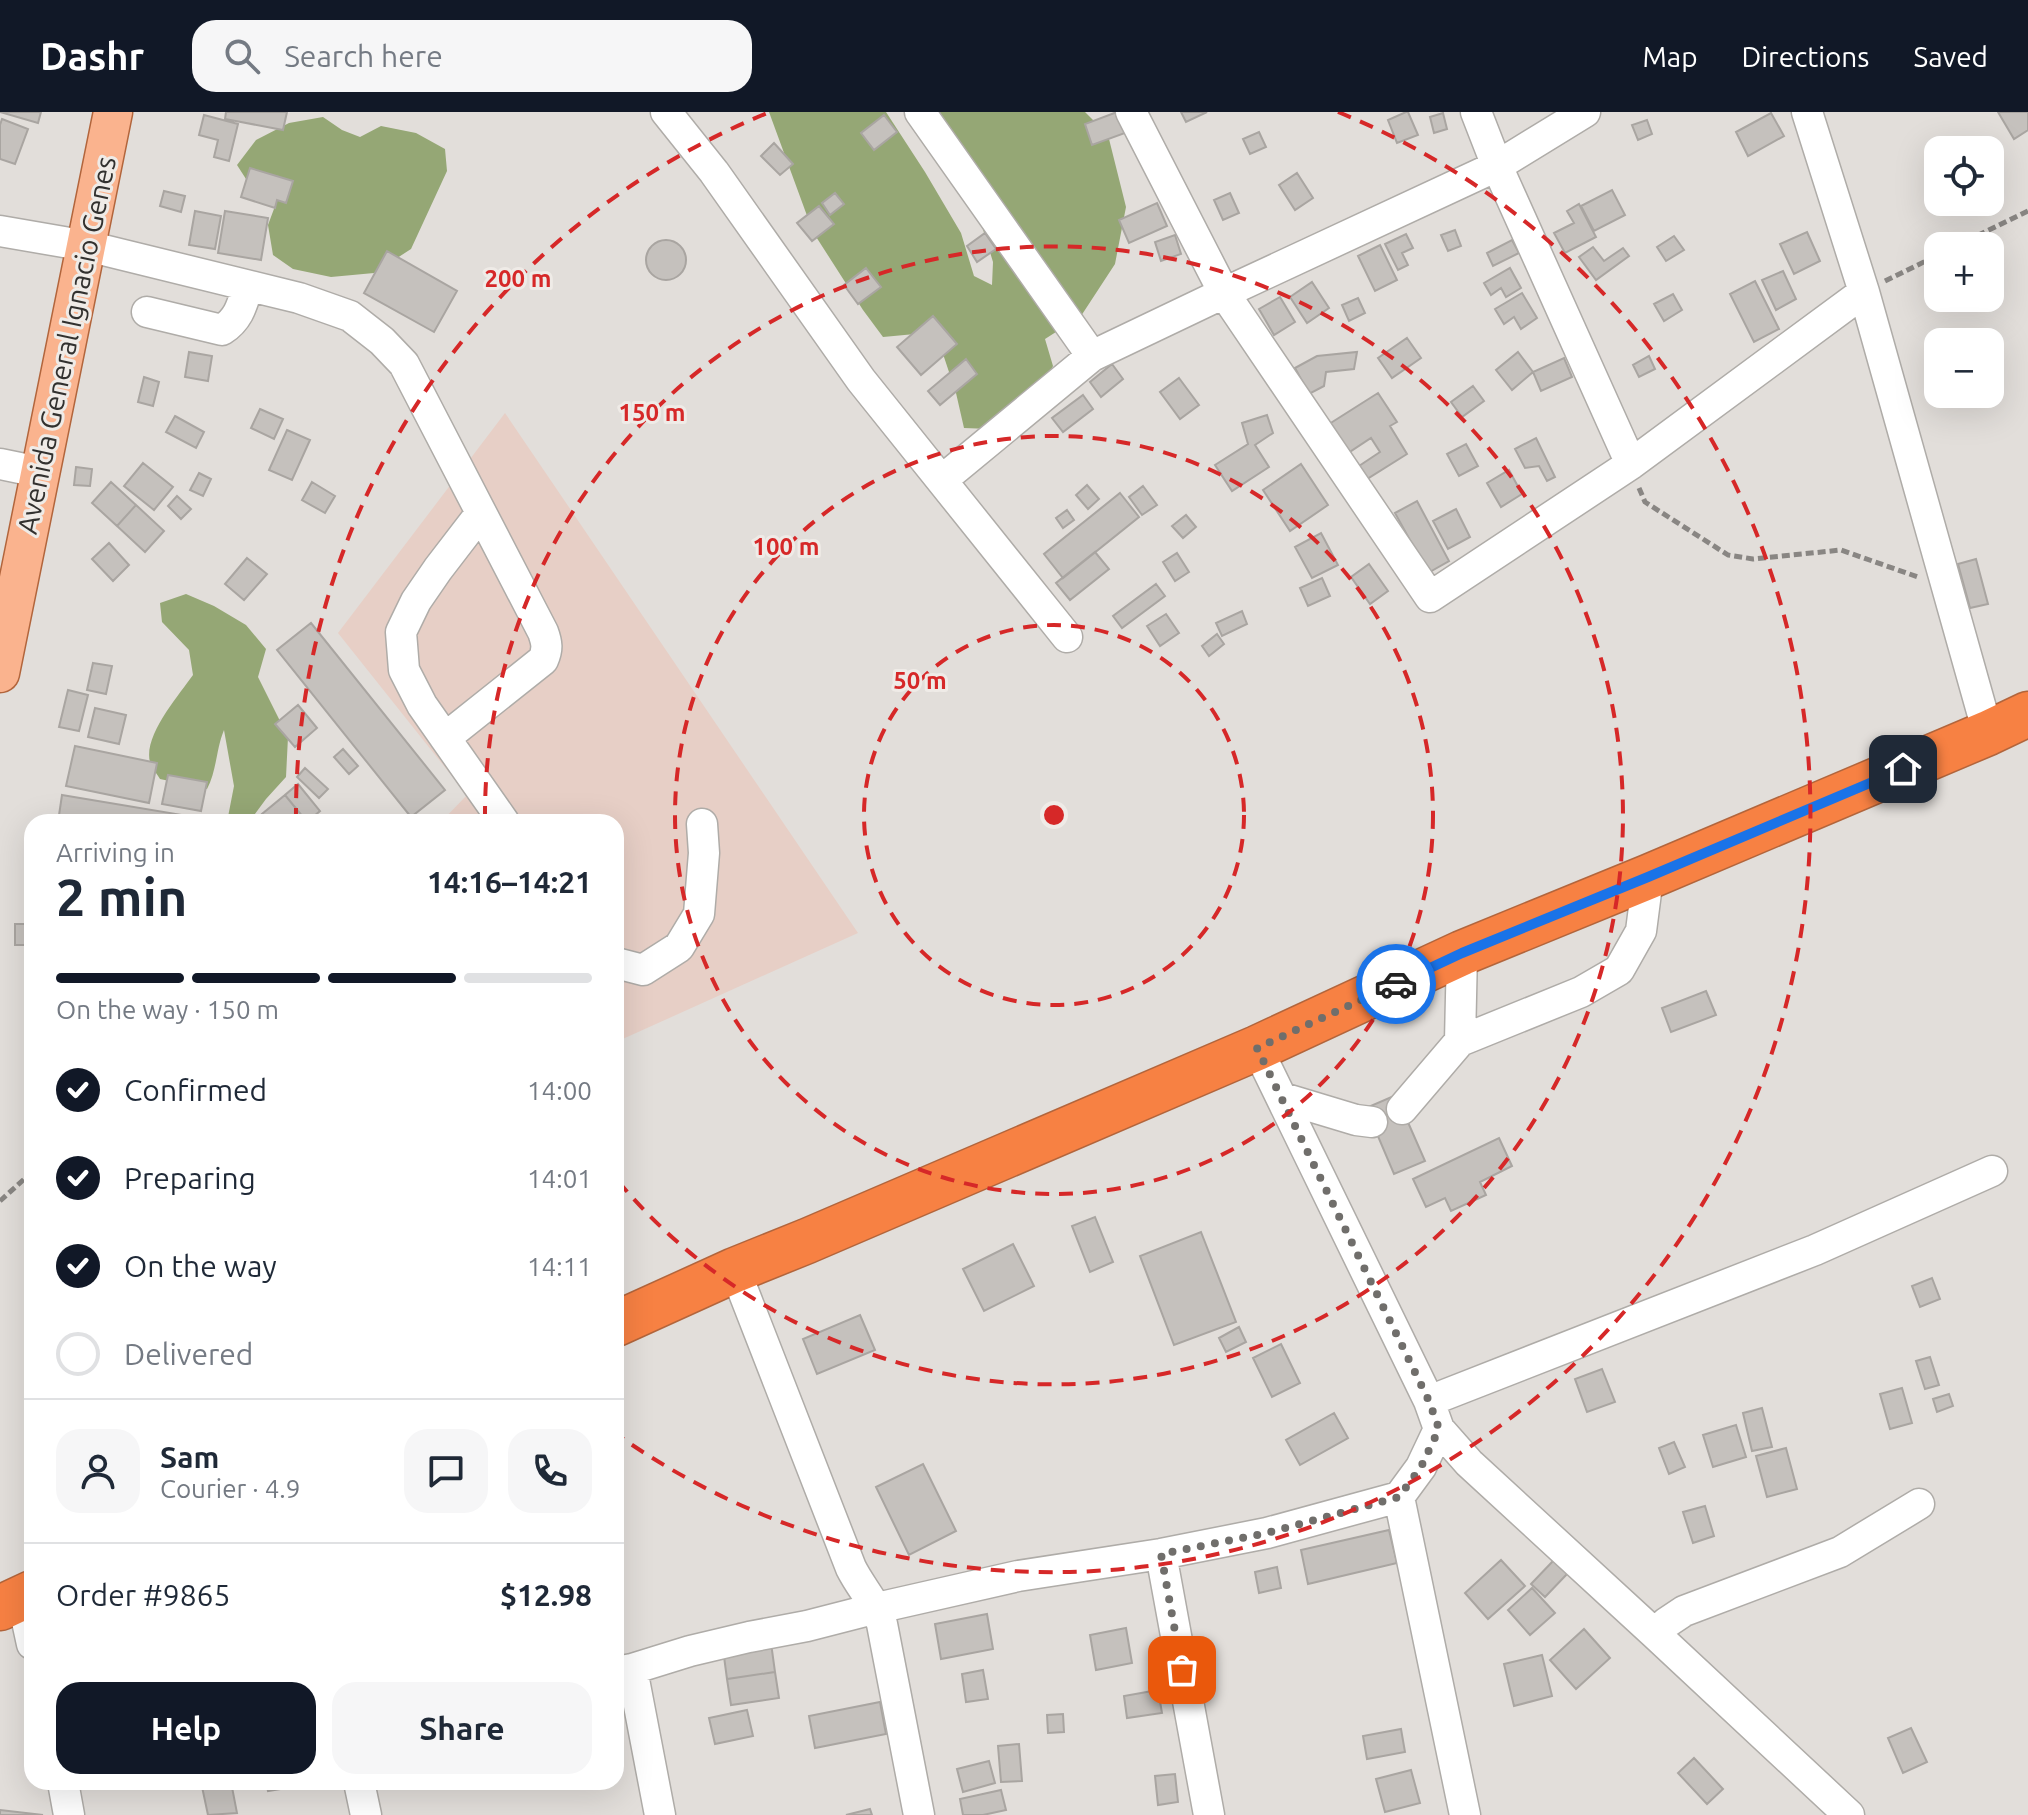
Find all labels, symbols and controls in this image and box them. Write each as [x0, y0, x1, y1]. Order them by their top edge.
search box [192, 20, 752, 92]
icon: search [220, 34, 264, 78]
text: Dashr [40, 35, 144, 77]
text: Search here [284, 39, 443, 73]
text: Map [1642, 41, 1698, 72]
text: Directions [1742, 41, 1869, 72]
text: Saved [1913, 41, 1988, 72]
map controls [1924, 136, 2004, 408]
button: locate [1924, 136, 2004, 216]
street label: Avenida General Ignacio Genes [11, 154, 121, 536]
button: + [1924, 232, 2004, 312]
text: 200 m [485, 265, 551, 292]
button: − [1924, 328, 2004, 408]
text: 150 m [619, 399, 685, 426]
text: 100 m [753, 533, 819, 560]
text: 50 m [893, 667, 947, 694]
pin [1869, 735, 1937, 803]
icon: home [1881, 747, 1925, 791]
centre of rings [1040, 801, 1068, 829]
text: Arriving in [56, 838, 175, 867]
text: 14:16–14:21 [427, 865, 592, 899]
text: 2 min [56, 868, 187, 926]
courier [1356, 944, 1436, 1024]
icon: car [1374, 962, 1418, 1006]
text: On the way · 150 m [56, 995, 279, 1024]
icon: check [56, 1068, 100, 1112]
text: Confirmed [124, 1073, 267, 1107]
text: 14:00 [527, 1076, 592, 1105]
icon: check [56, 1156, 100, 1200]
text: Preparing [124, 1161, 256, 1195]
text: 14:01 [527, 1164, 592, 1193]
icon: check [56, 1244, 100, 1288]
text: On the way [124, 1249, 277, 1283]
text: 14:11 [527, 1252, 592, 1281]
text: Delivered [124, 1337, 253, 1371]
button: person [56, 1429, 140, 1513]
button: chat [404, 1429, 488, 1513]
button: phone [508, 1429, 592, 1513]
text: Sam [160, 1440, 219, 1474]
text: Courier · 4.9 [160, 1474, 300, 1503]
text: Order #9865 [56, 1578, 230, 1612]
text: $12.98 [500, 1578, 592, 1612]
pin [1148, 1636, 1216, 1704]
icon: bag [1160, 1648, 1204, 1692]
button: Help [56, 1682, 316, 1774]
button: Share [332, 1682, 592, 1774]

